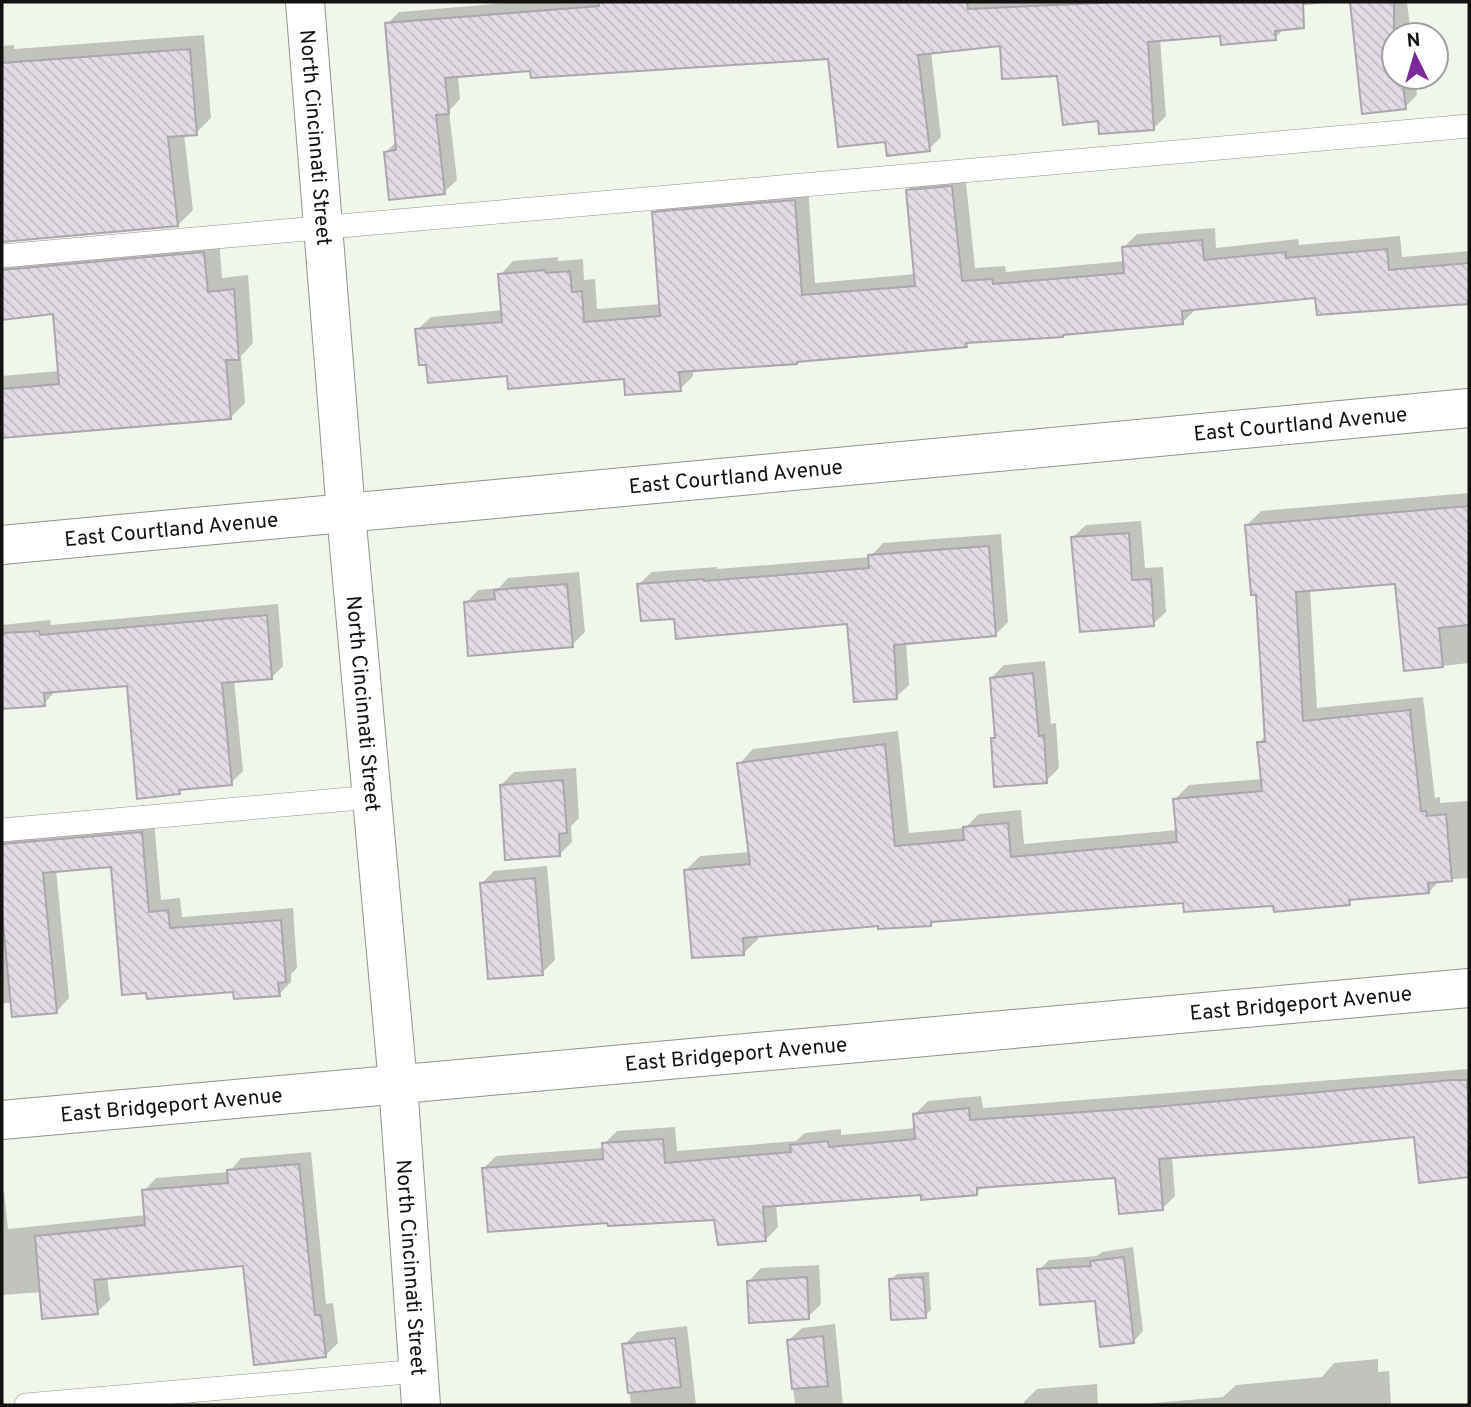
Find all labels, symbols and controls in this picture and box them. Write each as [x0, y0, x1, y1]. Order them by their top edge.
north arrow [1380, 21, 1450, 91]
street label: North Cincinnati Street [292, 29, 337, 247]
text: N [1406, 29, 1422, 54]
street label: East Courtland Avenue [1192, 402, 1409, 449]
street label: East Courtland Avenue [628, 455, 844, 501]
street label: East Courtland Avenue [63, 507, 280, 554]
street label: North Cincinnati Street [339, 595, 385, 813]
street label: East Bridgeport Avenue [1189, 981, 1413, 1028]
street label: East Bridgeport Avenue [624, 1032, 848, 1079]
street label: East Bridgeport Avenue [59, 1083, 284, 1130]
street label: North Cincinnati Street [388, 1159, 431, 1377]

